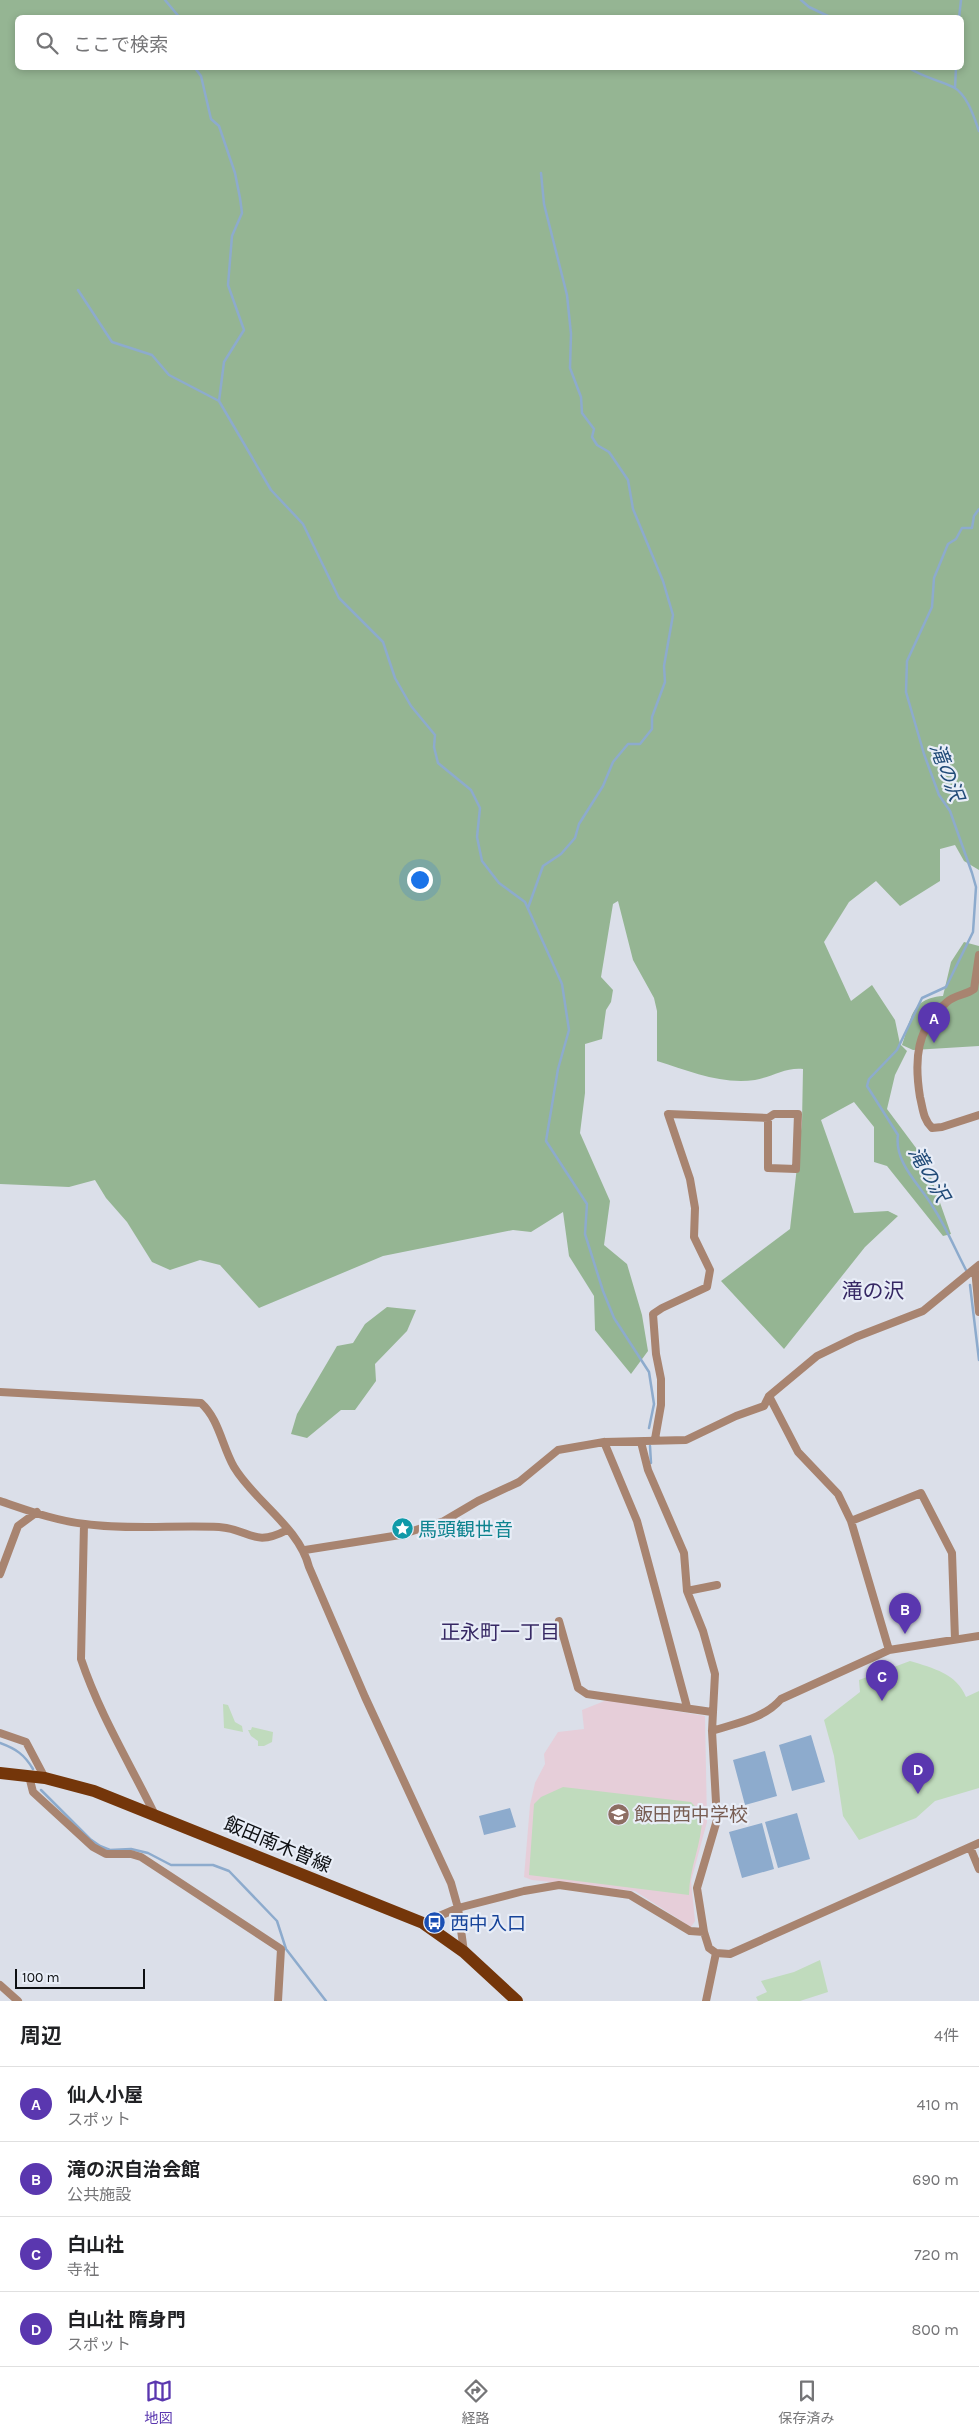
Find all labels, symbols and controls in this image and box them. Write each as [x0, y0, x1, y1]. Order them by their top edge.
search box [15, 15, 964, 70]
icon: search [33, 29, 61, 57]
text: ここで検索 [73, 34, 168, 56]
water label: 滝の沢 [925, 740, 969, 807]
your location [407, 867, 433, 893]
pin: A [918, 1002, 950, 1043]
water label: 滝の沢 [904, 1143, 955, 1209]
district label: 滝の沢 [842, 1279, 905, 1303]
place icon: 馬頭観世音 [390, 1517, 414, 1541]
place label: 馬頭観世音 [418, 1519, 513, 1541]
pin: B [889, 1593, 921, 1634]
district label: 正永町一丁目 [440, 1621, 560, 1644]
pin: C [866, 1660, 898, 1701]
pin: D [902, 1753, 934, 1794]
school or university icon: 飯田西中学校 [606, 1802, 630, 1826]
place label: 飯田西中学校 [634, 1804, 748, 1826]
street label: 飯田南木曽線 [221, 1813, 334, 1877]
bus stop icon: 西中入口 [422, 1911, 446, 1935]
place label: 西中入口 [450, 1913, 526, 1935]
scale bar [15, 1966, 145, 1989]
text: 100 m [22, 1969, 60, 1986]
text: 周辺 [20, 2024, 62, 2048]
text: 4件 [934, 2026, 959, 2045]
text: 仙人小屋 [67, 2084, 143, 2106]
text: A [31, 2095, 41, 2114]
text: 410 m [917, 2095, 959, 2114]
text: スポット [67, 2110, 131, 2129]
text: 滝の沢自治会館 [67, 2159, 200, 2181]
text: B [31, 2170, 41, 2189]
text: 690 m [912, 2170, 959, 2189]
text: 公共施設 [67, 2185, 131, 2204]
text: 白山社 [67, 2234, 124, 2256]
text: C [31, 2245, 41, 2264]
text: 720 m [914, 2245, 959, 2264]
text: 寺社 [67, 2260, 99, 2279]
text: 白山社 隋身門 [67, 2309, 186, 2331]
text: D [31, 2320, 41, 2339]
text: 800 m [911, 2320, 959, 2339]
text: スポット [67, 2335, 131, 2354]
tab: 地図 [145, 2377, 173, 2427]
tab: 経路 [462, 2377, 490, 2427]
tab: 保存済み [779, 2377, 835, 2427]

